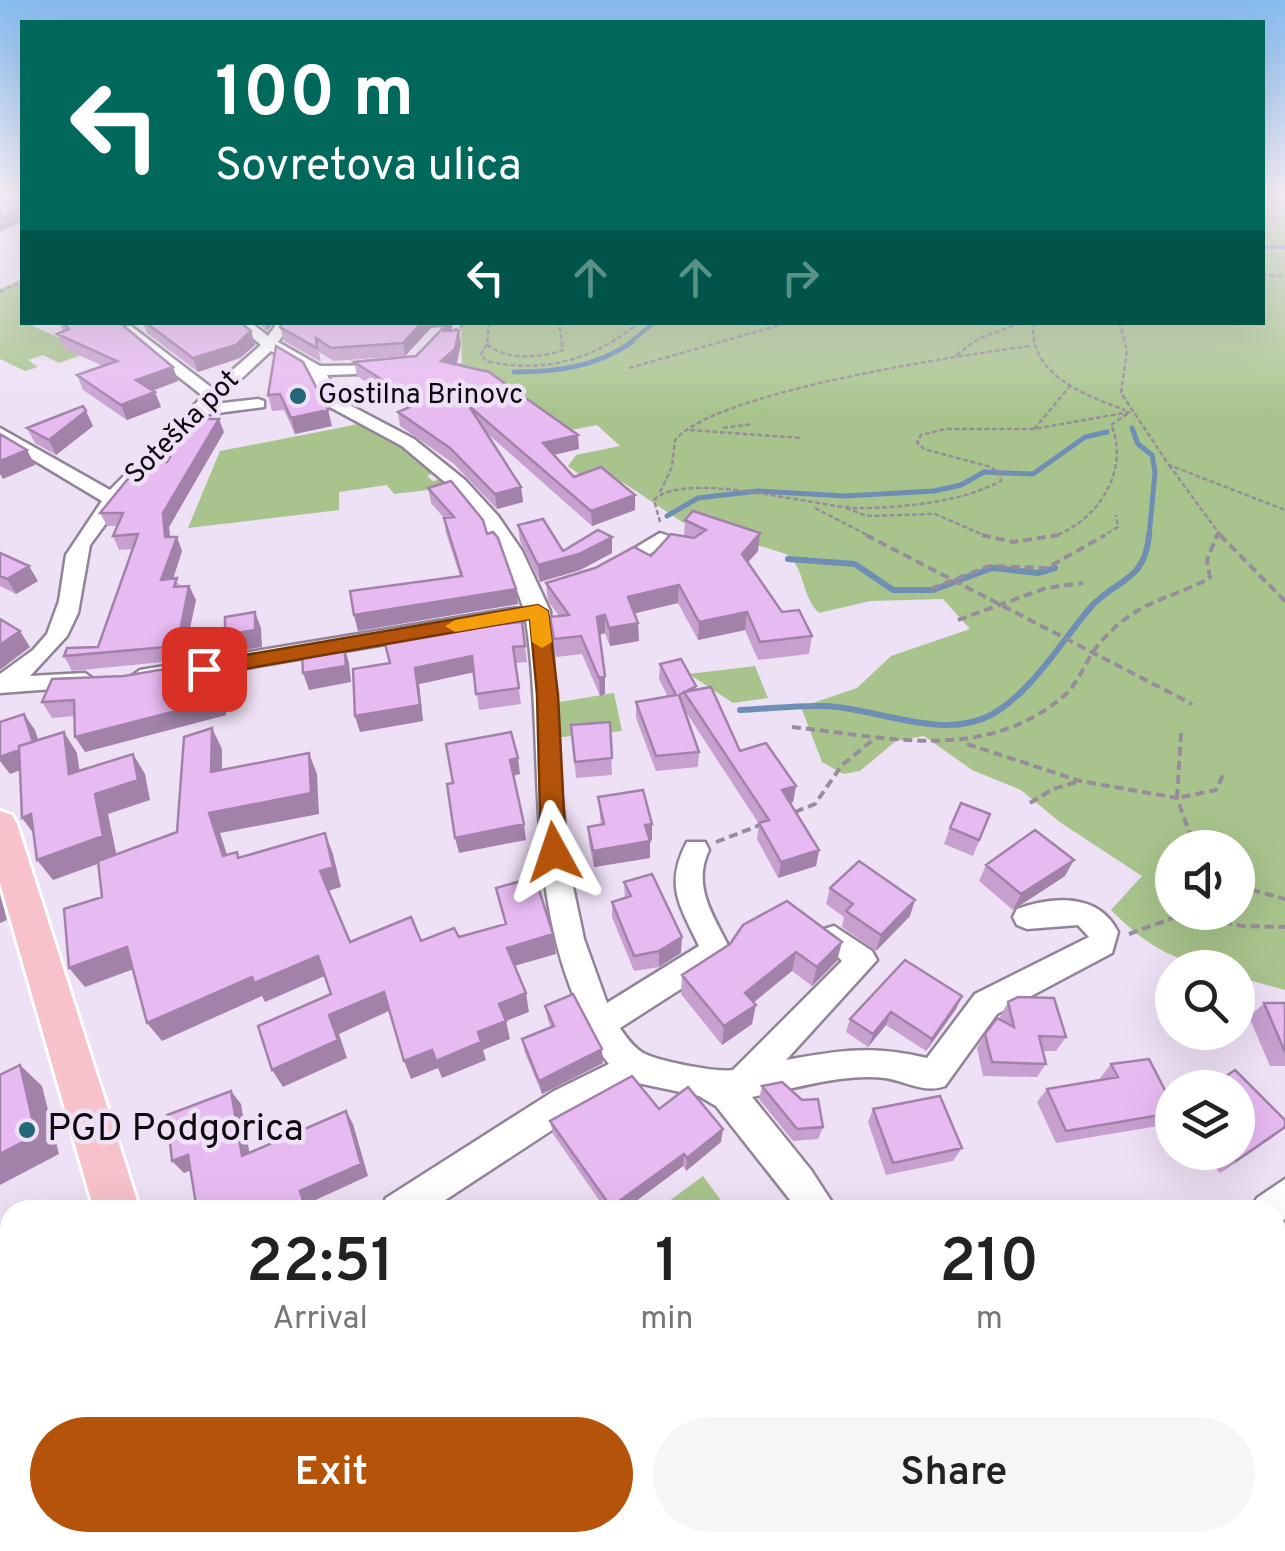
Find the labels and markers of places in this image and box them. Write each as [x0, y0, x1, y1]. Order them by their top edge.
place label: Gostilna Brinovc [318, 378, 523, 414]
marker: Gostilna Brinovc [287, 385, 309, 407]
pin [162, 627, 247, 712]
place label: PGD Podgorica [47, 1106, 304, 1155]
marker: PGD Podgorica [16, 1119, 38, 1141]

